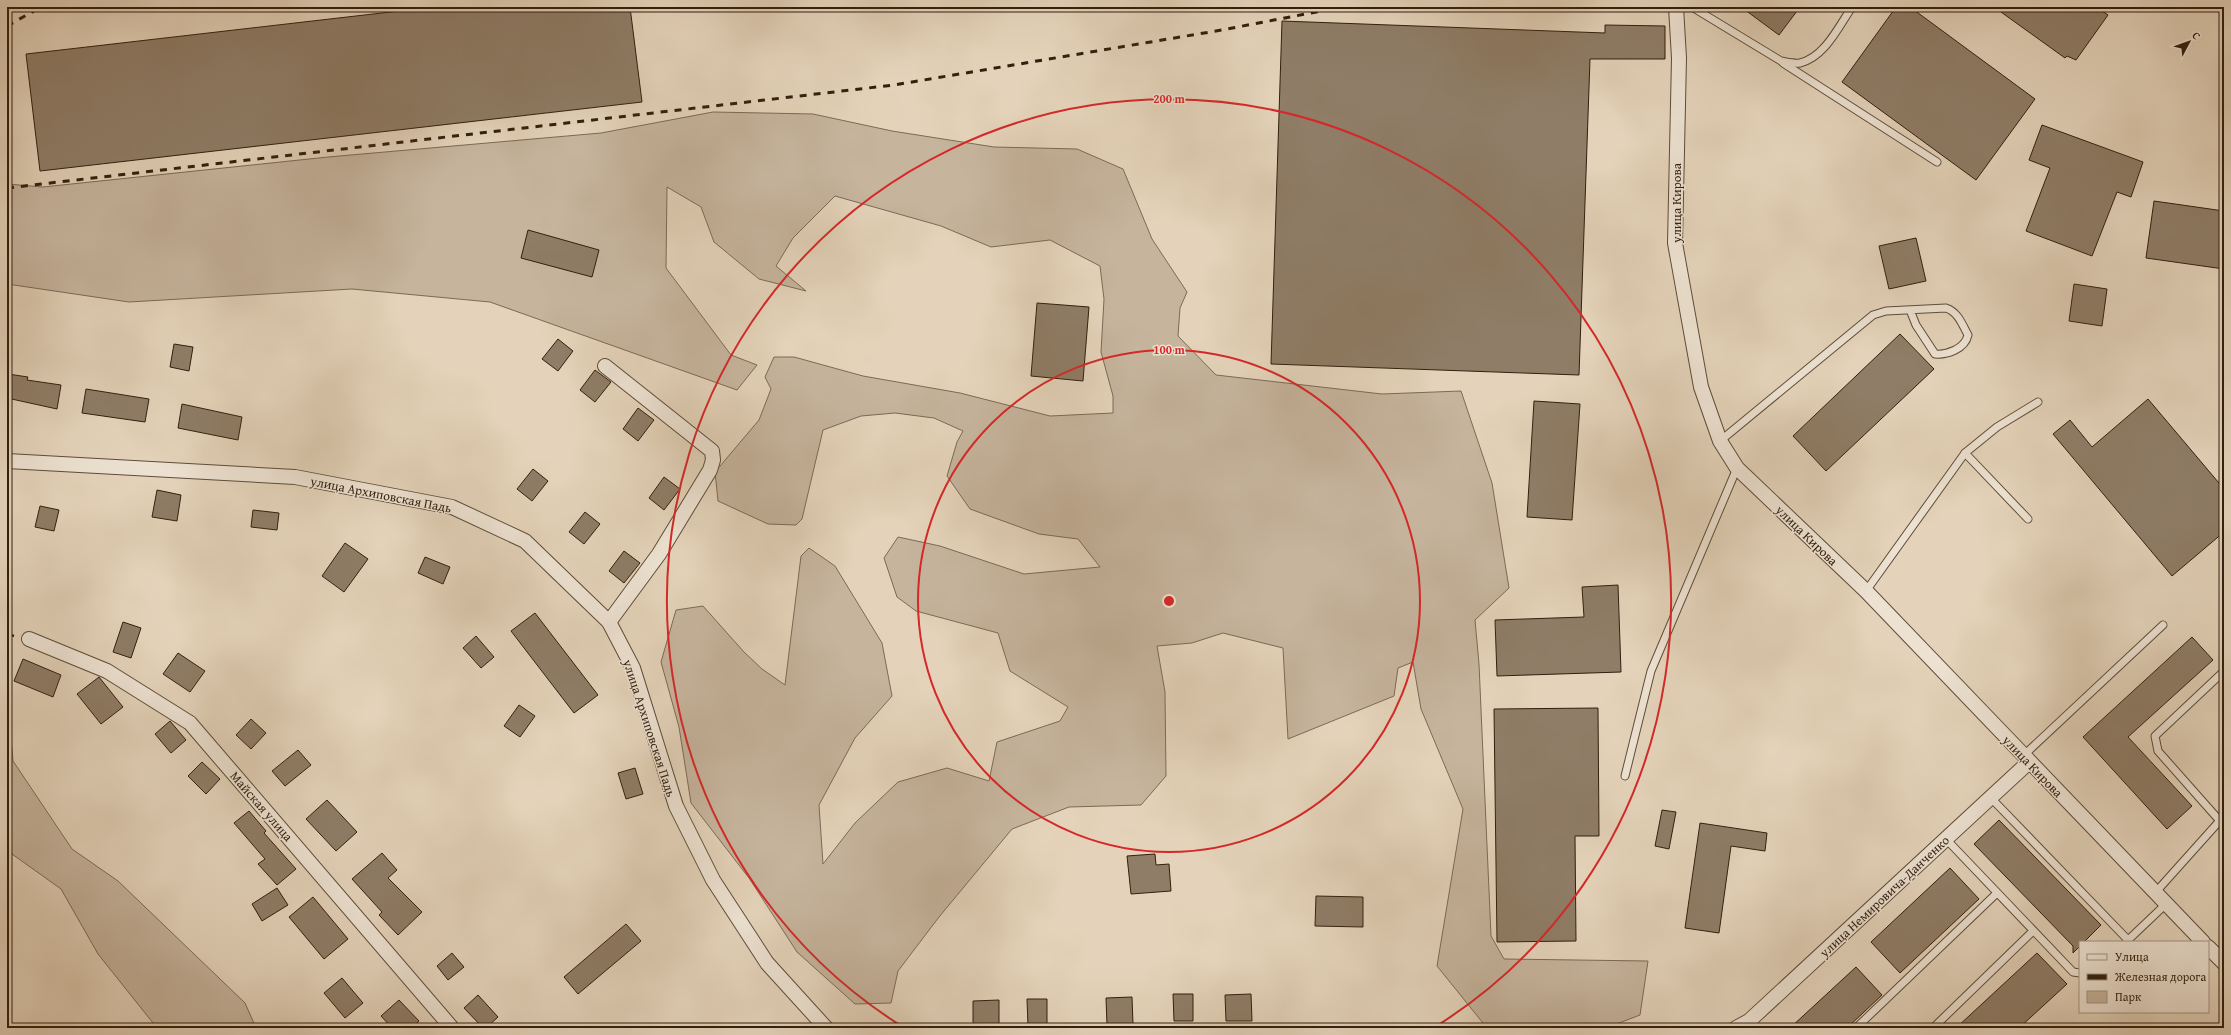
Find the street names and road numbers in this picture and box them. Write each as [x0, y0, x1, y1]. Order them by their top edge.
street label: улица Кирова [1667, 162, 1686, 244]
street label: улица Архиповская Падь [308, 471, 453, 518]
street label: улица Кирова [1771, 500, 1843, 570]
street label: улица Архиповская Падь [618, 656, 681, 799]
street label: улица Кирова [1997, 730, 2068, 802]
street label: Майская улица [226, 767, 298, 846]
street label: улица Немировича-Данченко [1815, 831, 1954, 962]

